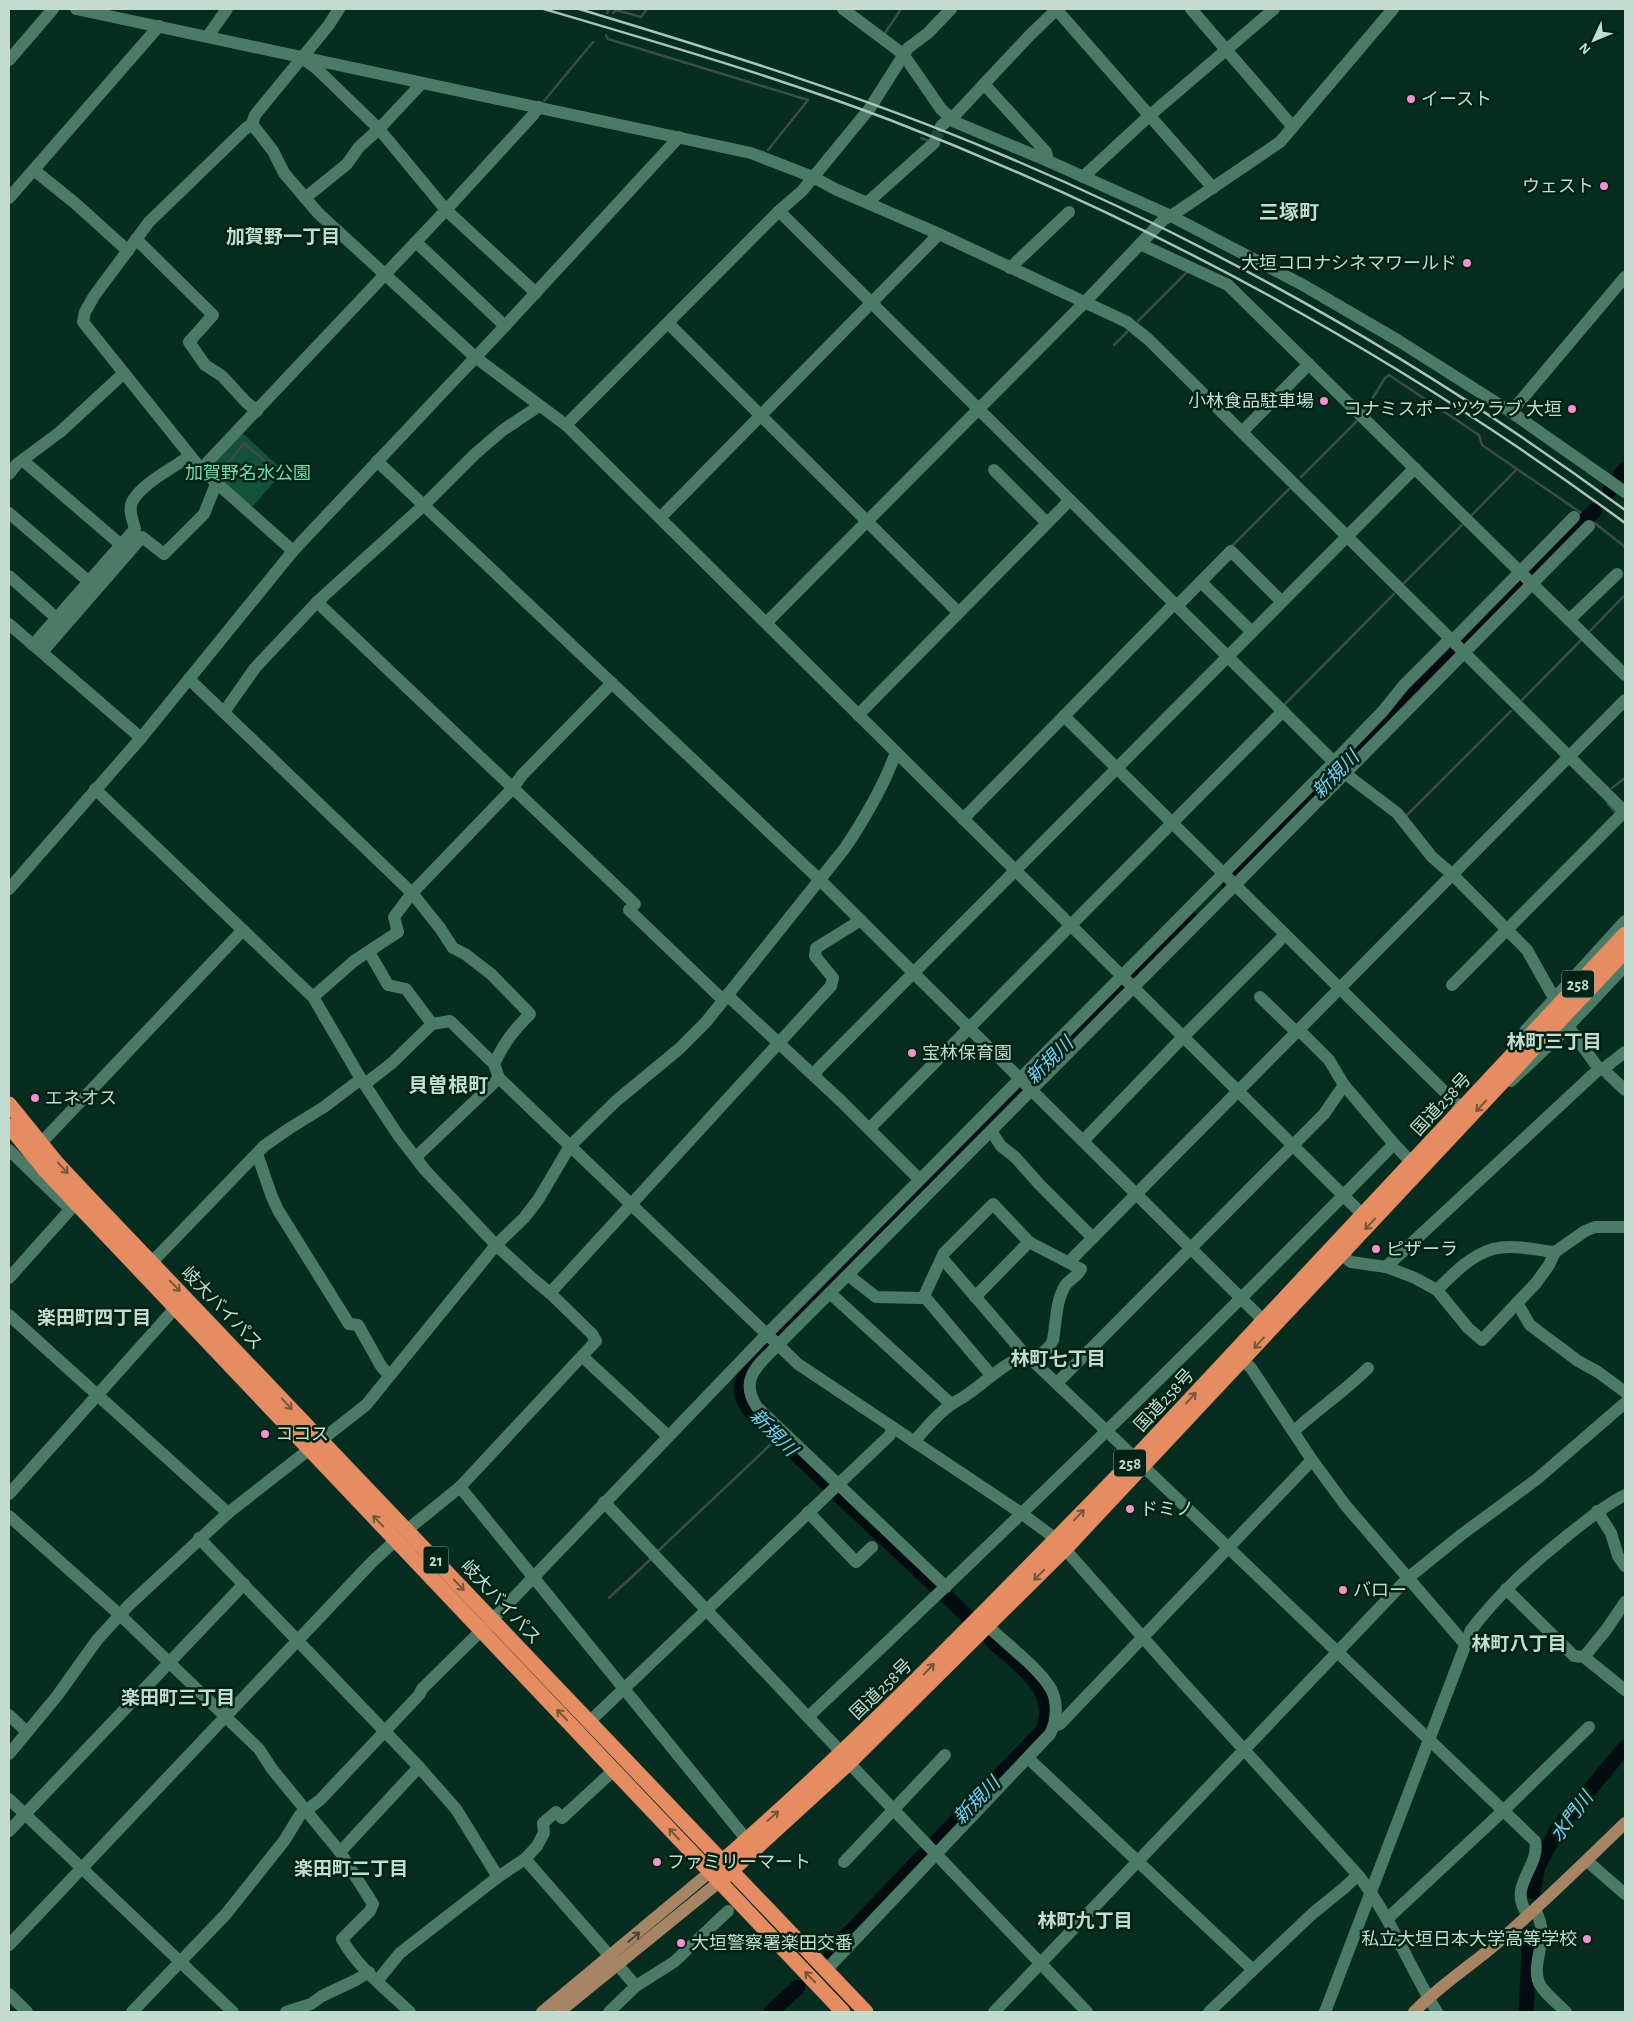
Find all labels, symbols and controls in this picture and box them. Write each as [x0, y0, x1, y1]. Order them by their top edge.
north arrow [1569, 15, 1619, 65]
text: N [1577, 40, 1594, 57]
place label: イースト [1421, 90, 1492, 109]
marker: イースト [1405, 93, 1417, 105]
place label: ウェスト [1522, 178, 1594, 196]
marker: ウェスト [1598, 180, 1610, 192]
district label: 三塚町 [1259, 202, 1319, 223]
district label: 加賀野一丁目 [226, 227, 340, 247]
place label: 大垣コロナシネマワールド [1241, 254, 1457, 273]
marker: 大垣コロナシネマワールド [1461, 257, 1473, 269]
place label: 小林食品駐車場 [1188, 392, 1314, 411]
marker: 小林食品駐車場 [1318, 395, 1330, 407]
place label: コナミスポーツクラブ 大垣 [1343, 399, 1562, 419]
marker: コナミスポーツクラブ 大垣 [1566, 403, 1578, 415]
park label: 加賀野名水公園 [185, 463, 311, 483]
water label: 新規川 [1309, 746, 1364, 802]
road number: 258 [1562, 971, 1594, 998]
water label: 新規川 [1022, 1032, 1078, 1088]
district label: 林町三丁目 [1506, 1032, 1602, 1052]
place label: 宝林保育園 [922, 1044, 1012, 1063]
marker: 宝林保育園 [906, 1047, 918, 1059]
street label: 国道258号 [1407, 1069, 1475, 1139]
district label: 貝曽根町 [408, 1074, 488, 1096]
place label: エネオス [45, 1090, 117, 1108]
marker: エネオス [29, 1092, 41, 1104]
one-way arrow [1475, 1099, 1487, 1112]
one-way arrow [57, 1162, 68, 1175]
one-way arrow [1364, 1218, 1376, 1231]
place label: ピザーラ [1386, 1240, 1458, 1259]
marker: ピザーラ [1370, 1243, 1382, 1255]
street label: 岐大バイパス [177, 1263, 266, 1354]
one-way arrow [169, 1279, 181, 1292]
district label: 楽田町四丁目 [37, 1308, 151, 1328]
one-way arrow [1253, 1337, 1264, 1350]
district label: 林町七丁目 [1010, 1349, 1106, 1369]
street label: 国道258号 [1130, 1365, 1198, 1435]
one-way arrow [1185, 1391, 1197, 1404]
one-way arrow [281, 1397, 293, 1410]
water label: 新規川 [746, 1405, 802, 1461]
place label: ココス [275, 1426, 329, 1444]
marker: ココス [259, 1428, 271, 1440]
road number: 258 [1114, 1450, 1146, 1476]
place label: ドミノ [1140, 1501, 1194, 1519]
marker: ドミノ [1124, 1503, 1136, 1515]
one-way arrow [1073, 1509, 1085, 1521]
one-way arrow [372, 1515, 384, 1527]
road number: 21 [424, 1546, 448, 1574]
street label: 岐大バイパス [457, 1557, 544, 1648]
one-way arrow [1033, 1569, 1045, 1581]
one-way arrow [453, 1578, 465, 1591]
place label: バロー [1353, 1581, 1407, 1600]
marker: バロー [1337, 1584, 1349, 1596]
district label: 林町八丁目 [1471, 1634, 1567, 1654]
street label: 国道258号 [846, 1655, 916, 1723]
one-way arrow [922, 1663, 934, 1675]
district label: 楽田町三丁目 [121, 1688, 235, 1708]
one-way arrow [556, 1709, 568, 1722]
water label: 新規川 [950, 1772, 1005, 1828]
water label: 水門川 [1547, 1786, 1598, 1845]
one-way arrow [766, 1811, 779, 1822]
one-way arrow [668, 1827, 680, 1840]
place label: ファミリーマート [667, 1854, 811, 1872]
marker: ファミリーマート [651, 1856, 663, 1868]
district label: 楽田町二丁目 [294, 1859, 408, 1879]
district label: 林町九丁目 [1037, 1911, 1133, 1931]
place label: 私立大垣日本大学高等学校 [1361, 1929, 1577, 1949]
one-way arrow [628, 1931, 641, 1943]
place label: 大垣警察署楽田交番 [691, 1933, 853, 1953]
marker: 私立大垣日本大学高等学校 [1581, 1933, 1593, 1945]
marker: 大垣警察署楽田交番 [675, 1937, 687, 1949]
one-way arrow [804, 1971, 816, 1983]

